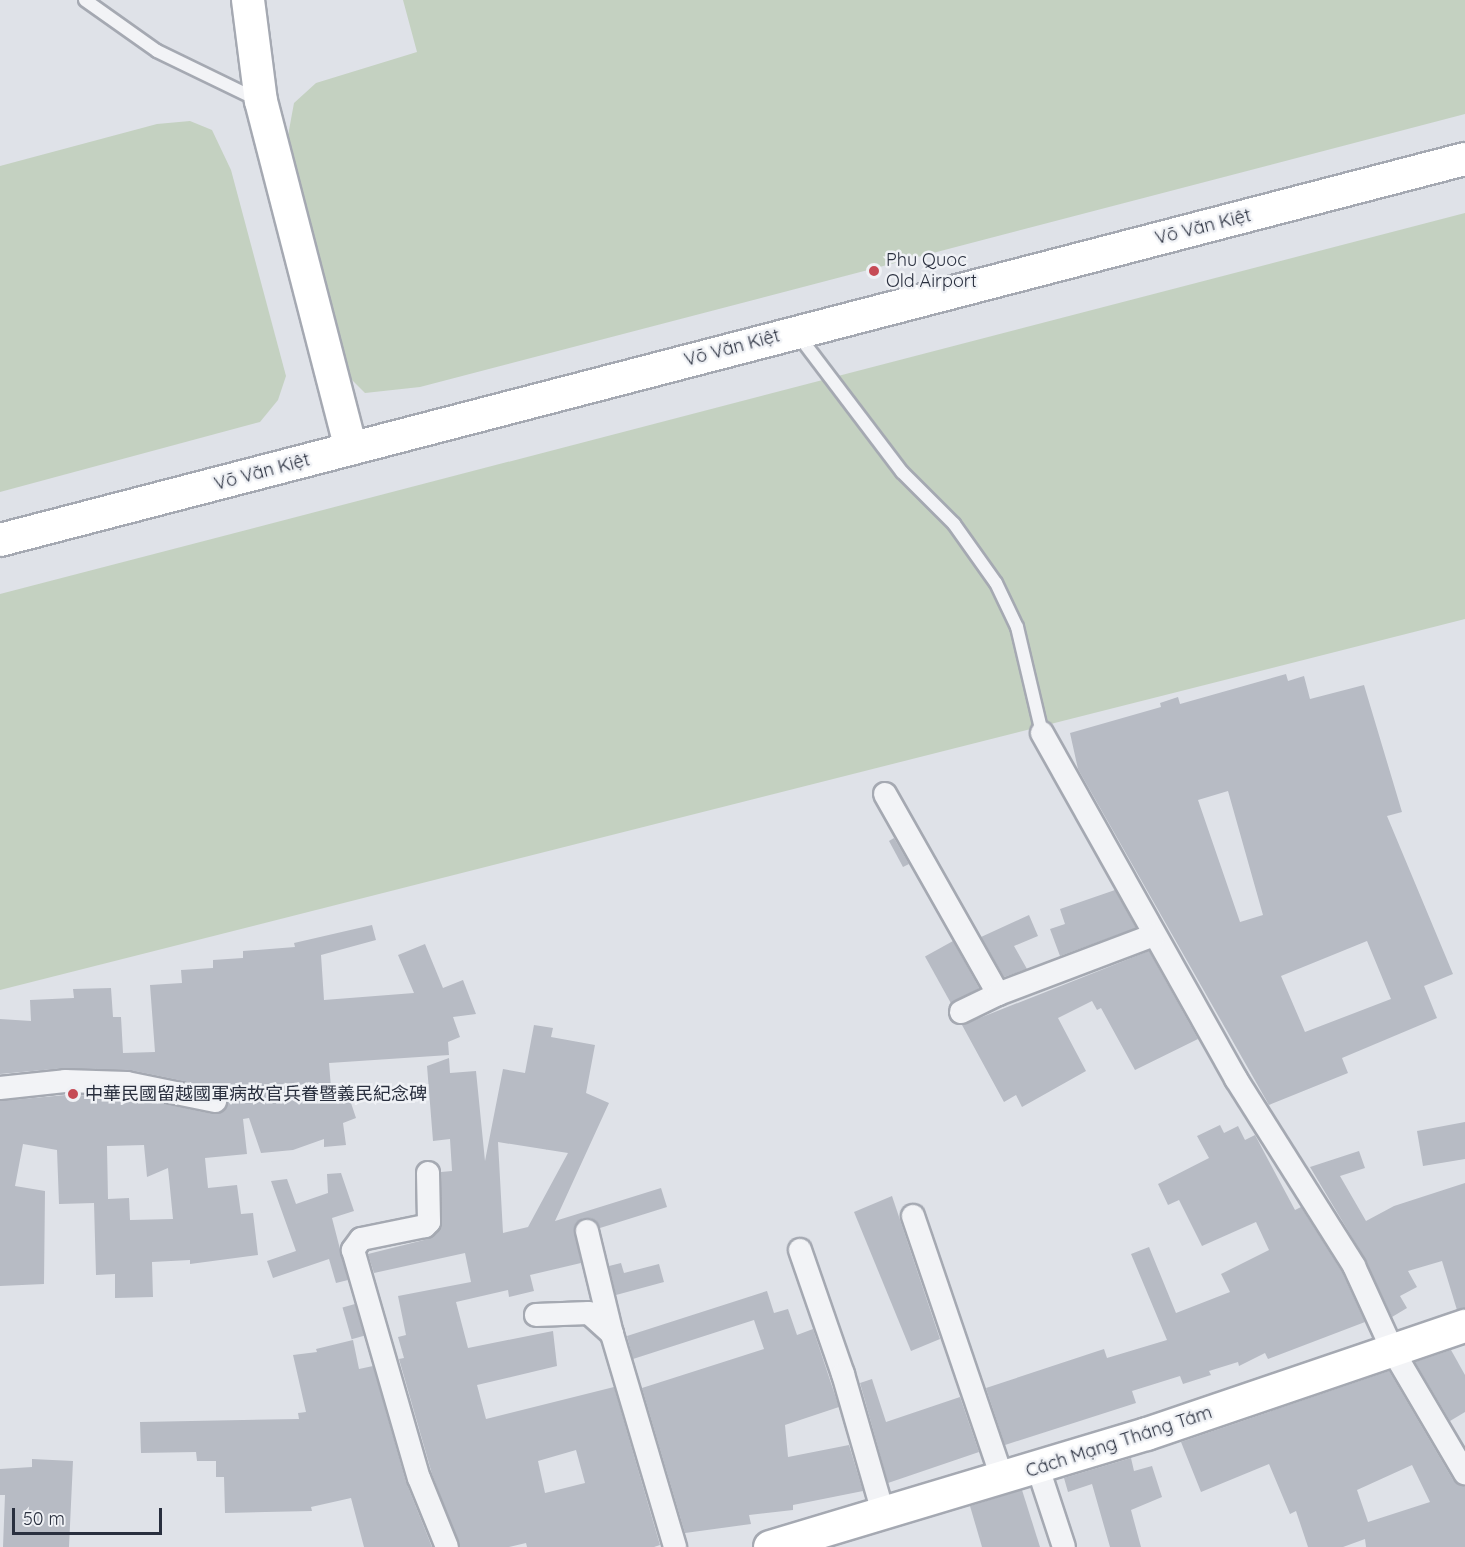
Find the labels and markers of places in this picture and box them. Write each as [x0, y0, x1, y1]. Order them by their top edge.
place label: Phu Quoc Old Airport [886, 250, 977, 292]
marker: Phu Quoc Old Airport [867, 264, 881, 278]
place label: 中華民國留越國軍病故官兵眷暨義民紀念碑 [85, 1083, 427, 1105]
marker: 中華民國留越國軍病故官兵眷暨義民紀念碑 [66, 1087, 80, 1101]

